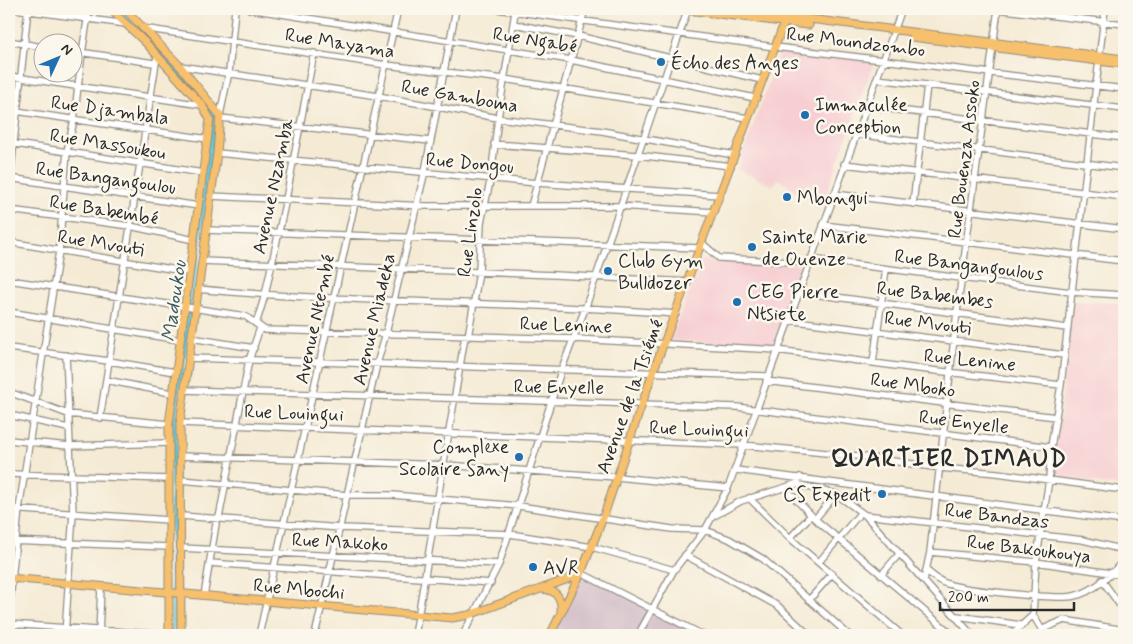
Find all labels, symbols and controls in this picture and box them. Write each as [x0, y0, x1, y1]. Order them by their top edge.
street label: Rue Ngabé [490, 21, 579, 62]
street label: Rue Mayama [283, 22, 396, 64]
street label: Rue Moundzombo [785, 22, 927, 63]
north arrow [32, 32, 82, 82]
text: N [57, 40, 76, 59]
place label: Écho des Anges [671, 50, 799, 77]
marker: Écho des Anges [655, 56, 667, 68]
street label: Rue Gamboma [399, 74, 520, 119]
street label: Rue Bouenza Assoko [942, 78, 987, 240]
street label: Rue Djambala [49, 90, 170, 132]
place label: Immaculée Conception [815, 93, 908, 140]
marker: Immaculée Conception [799, 109, 811, 121]
street label: Avenue Nzamba [247, 116, 300, 257]
street label: Rue Massoukou [48, 123, 168, 166]
street label: Rue Dongou [425, 147, 515, 182]
street label: Rue Bangangoulou [34, 156, 177, 204]
street label: Rue Linzolo [452, 186, 489, 279]
place label: Mbongui [797, 186, 868, 212]
street label: Rue Babembé [48, 190, 160, 231]
marker: Mbongui [781, 191, 793, 203]
street label: Rue Mvouti [56, 224, 146, 263]
place label: Sainte Marie de Ouenze [762, 225, 868, 272]
marker: Sainte Marie de Ouenze [746, 241, 758, 253]
street label: Rue Bangangoulous [892, 244, 1045, 290]
place label: Club Gym Bulldozer [618, 249, 703, 296]
street label: Avenue Miadeka [347, 251, 402, 388]
street label: Avenue Ntembé [290, 252, 341, 386]
water label: Madoukou [155, 258, 194, 344]
marker: Club Gym Bulldozer [602, 265, 614, 277]
street label: Rue Babembes [875, 276, 995, 315]
place label: CEG Pierre Ntsiete [747, 280, 839, 327]
marker: CEG Pierre Ntsiete [731, 296, 743, 308]
street label: Rue Mvouti [883, 306, 973, 341]
street label: Rue Lenine [519, 311, 613, 340]
street label: Avenue de la Tsiémé [591, 316, 670, 477]
street label: Rue Lenine [923, 343, 1017, 378]
street label: Rue Mboko [869, 367, 957, 404]
street label: Rue Enyelle [513, 374, 604, 401]
street label: Rue Louingui [244, 399, 344, 431]
street label: Rue Enyelle [917, 405, 1010, 440]
street label: Rue Louingui [649, 415, 749, 447]
place label: Complexe Scolaire Sany [399, 435, 509, 483]
district label: QUARTIER DIMAUD [831, 444, 1067, 475]
marker: Complexe Scolaire Sany [513, 451, 525, 463]
place label: CS Expedit [783, 483, 872, 508]
marker: CS Expedit [876, 488, 888, 500]
street label: Rue Bandzas [943, 498, 1050, 535]
street label: Rue Makoko [291, 527, 389, 558]
street label: Rue Bakoukouya [965, 529, 1092, 570]
place label: AVR [543, 556, 578, 581]
marker: AVR [527, 561, 539, 573]
street label: Rue Mbochi [252, 573, 346, 606]
scale bar [940, 579, 1074, 611]
text: 200 m [948, 588, 989, 608]

